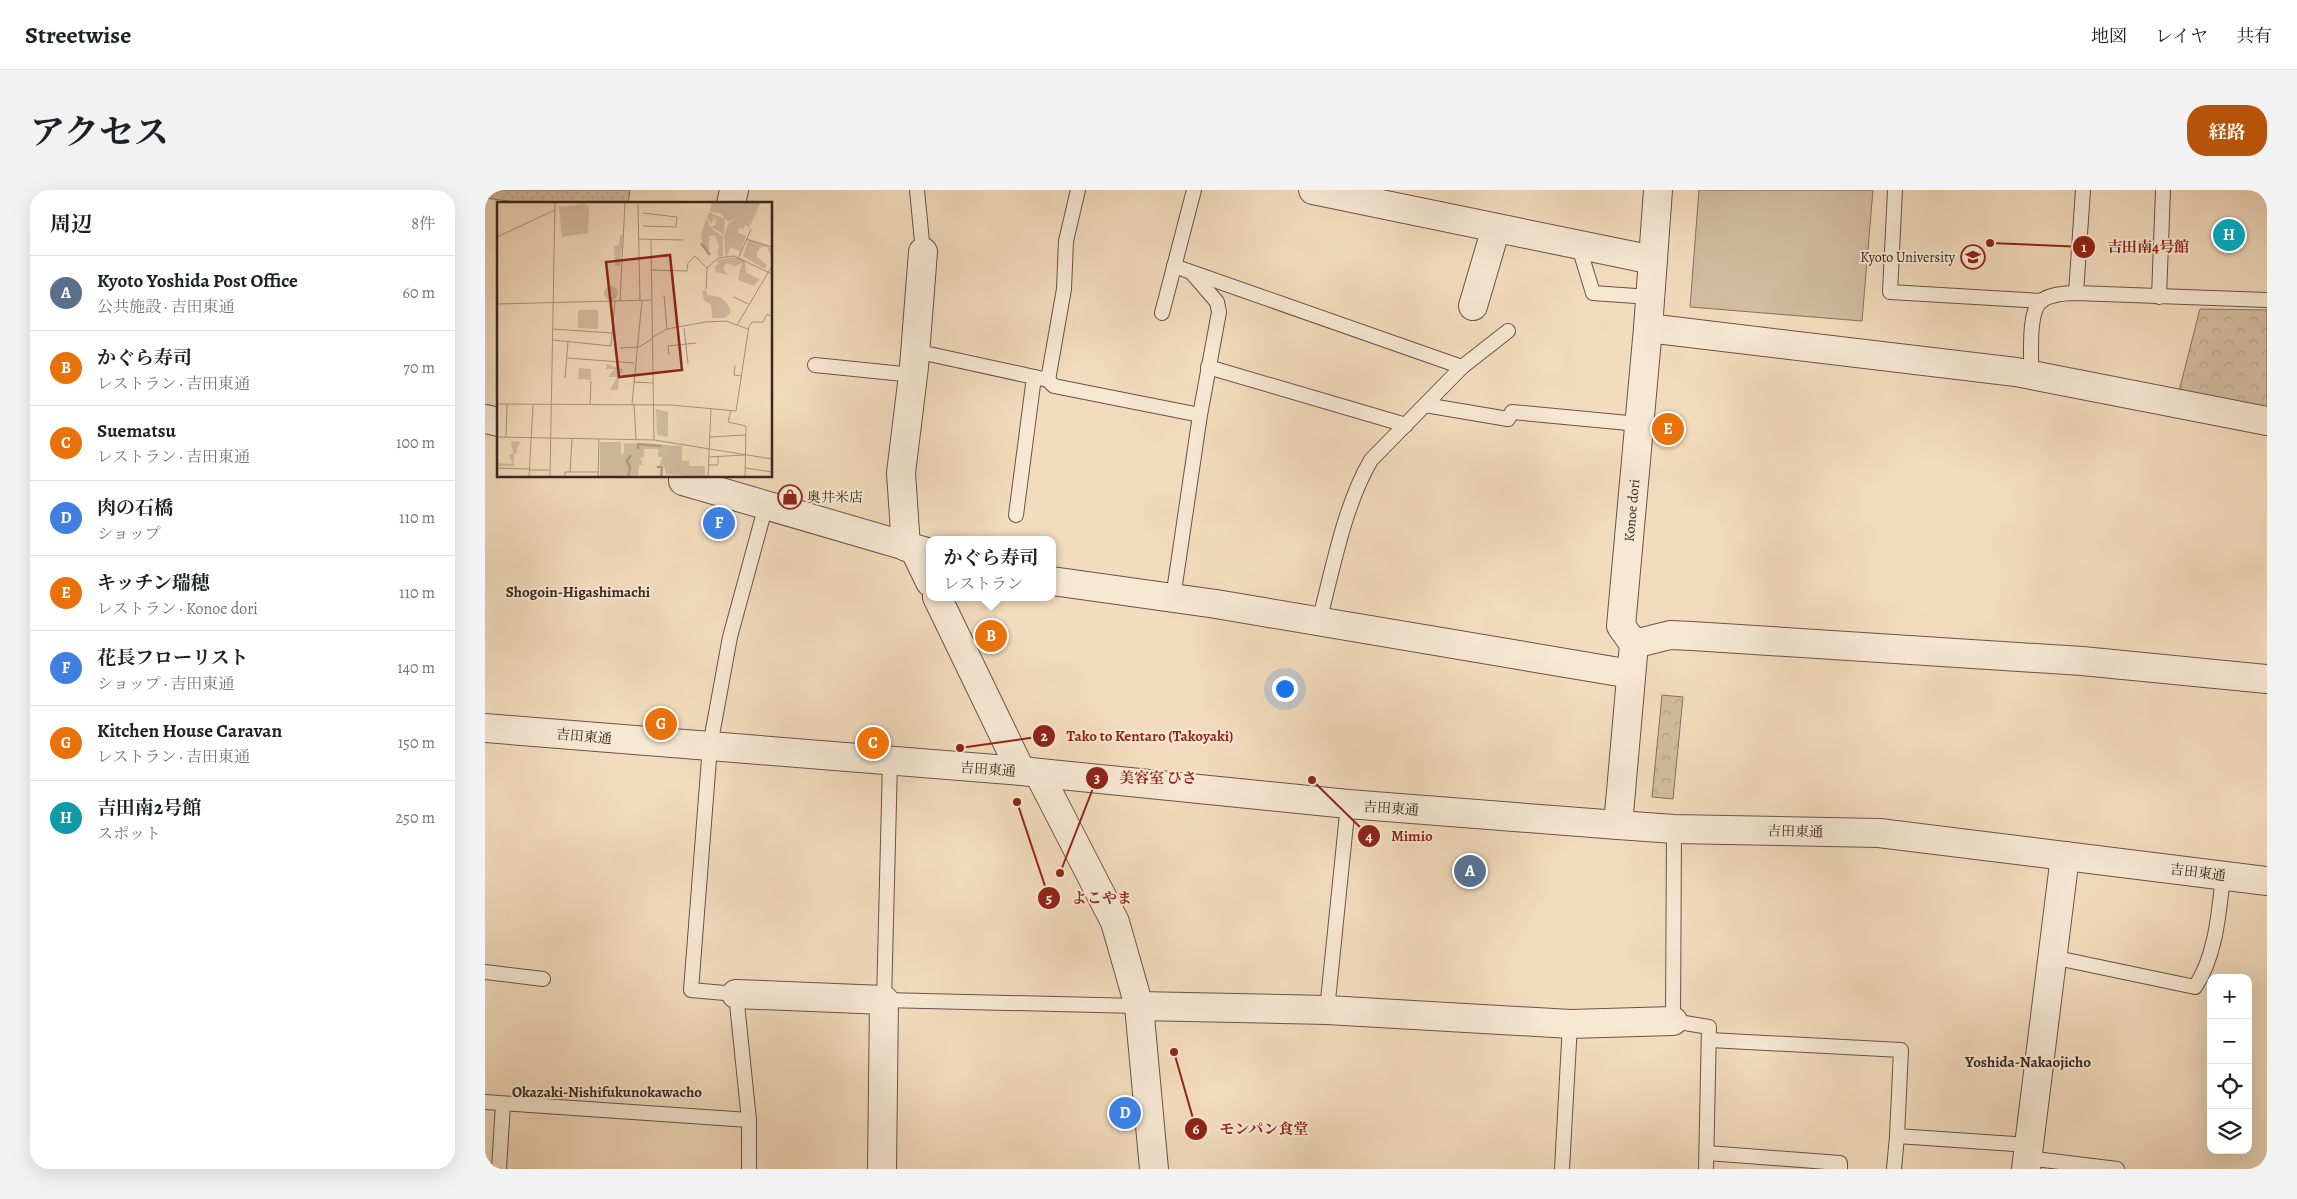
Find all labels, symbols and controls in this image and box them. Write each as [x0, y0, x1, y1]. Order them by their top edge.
text: Streetwise [25, 19, 131, 51]
text: 地図 [2091, 24, 2127, 48]
text: レイヤ [2155, 24, 2208, 48]
text: 共有 [2236, 24, 2272, 48]
button: 経路 [2187, 105, 2267, 156]
text: アクセス [30, 108, 169, 156]
inset map [497, 202, 773, 478]
text: 周辺 [50, 210, 92, 238]
text: 8件 [411, 213, 435, 235]
pin: H [2213, 216, 2245, 254]
callout: 吉田南4号館 [2072, 232, 2199, 262]
text: 1 [2081, 237, 2087, 257]
text: 吉田南4号館 [2107, 237, 2189, 257]
school or university icon: Kyoto University [1960, 244, 1986, 270]
place label: Kyoto University [1860, 248, 1956, 267]
text: Kyoto Yoshida Post Office [97, 268, 298, 294]
text: A [61, 282, 71, 304]
text: 60 m [403, 282, 435, 304]
text: 公共施設 · 吉田東通 [97, 296, 235, 318]
text: かぐら寿司 [97, 345, 192, 371]
text: B [61, 357, 71, 379]
text: 70 m [403, 357, 435, 379]
text: レストラン · 吉田東通 [97, 373, 250, 395]
pin: E [1652, 410, 1684, 448]
text: Suematsu [97, 418, 176, 444]
text: C [61, 432, 71, 454]
text: 100 m [396, 432, 435, 454]
text: レストラン · 吉田東通 [97, 446, 250, 468]
street label: Konoe dori [1620, 478, 1644, 543]
shop icon: 奥井米店 [777, 484, 803, 510]
place label: 奥井米店 [807, 488, 863, 507]
text: 肉の石橋 [97, 495, 173, 521]
pin: F [703, 504, 735, 542]
text: D [60, 507, 72, 529]
text: 110 m [399, 507, 435, 529]
text: ショップ [97, 523, 161, 545]
popup [926, 536, 1056, 601]
text: かぐら寿司 [943, 545, 1039, 571]
text: キッチン瑞穂 [97, 570, 210, 596]
text: レストラン [943, 573, 1023, 595]
text: E [61, 582, 71, 604]
text: 110 m [399, 582, 435, 604]
district label: Shogoin-Higashimachi [506, 582, 651, 602]
text: レストラン · Konoe dori [97, 598, 258, 620]
pin: B [975, 617, 1007, 655]
text: 花長フローリスト [97, 645, 249, 671]
text: F [62, 657, 70, 679]
text: 140 m [397, 657, 435, 679]
text: ショップ · 吉田東通 [97, 673, 234, 695]
your location [1272, 676, 1298, 702]
pin: G [645, 705, 677, 743]
text: Kitchen House Caravan [97, 718, 282, 744]
callout: Tako to Kentaro (Takoyaki) [1031, 721, 1243, 751]
pin: C [857, 724, 889, 762]
street label: 吉田東通 [555, 725, 613, 748]
text: 2 [1040, 726, 1048, 746]
text: Tako to Kentaro (Takoyaki) [1067, 726, 1233, 746]
text: G [61, 732, 71, 754]
text: 150 m [398, 732, 435, 754]
text: レストラン · 吉田東通 [97, 746, 250, 768]
street label: 吉田東通 [959, 758, 1017, 781]
callout: 美容室 ひさ [1084, 763, 1207, 793]
text: 3 [1094, 768, 1100, 788]
text: 美容室 ひさ [1119, 768, 1197, 788]
text: 吉田南2号館 [97, 795, 201, 821]
street label: 吉田東通 [1362, 797, 1420, 820]
text: H [60, 807, 72, 829]
text: 250 m [396, 807, 435, 829]
callout: Mimio [1357, 821, 1443, 851]
street label: 吉田東通 [1767, 822, 1823, 841]
text: スポット [97, 823, 161, 845]
text: 4 [1365, 826, 1373, 846]
text: Mimio [1391, 826, 1433, 846]
pin: A [1454, 852, 1486, 890]
street label: 吉田東通 [2169, 860, 2227, 885]
callout: よこやま [1037, 883, 1142, 913]
text: 5 [1046, 888, 1052, 908]
text: よこやま [1072, 888, 1132, 908]
map controls [2207, 974, 2252, 1154]
button: + [2207, 974, 2252, 1019]
button: − [2207, 1019, 2252, 1064]
district label: Yoshida-Nakaojicho [1964, 1052, 2091, 1072]
button: locate [2207, 1064, 2252, 1109]
district label: Okazaki-Nishifukunokawacho [512, 1082, 702, 1102]
pin: D [1109, 1094, 1141, 1132]
button: layers [2207, 1109, 2252, 1154]
callout: モンパン食堂 [1184, 1114, 1319, 1144]
text: 6 [1192, 1119, 1200, 1139]
text: モンパン食堂 [1220, 1119, 1308, 1139]

